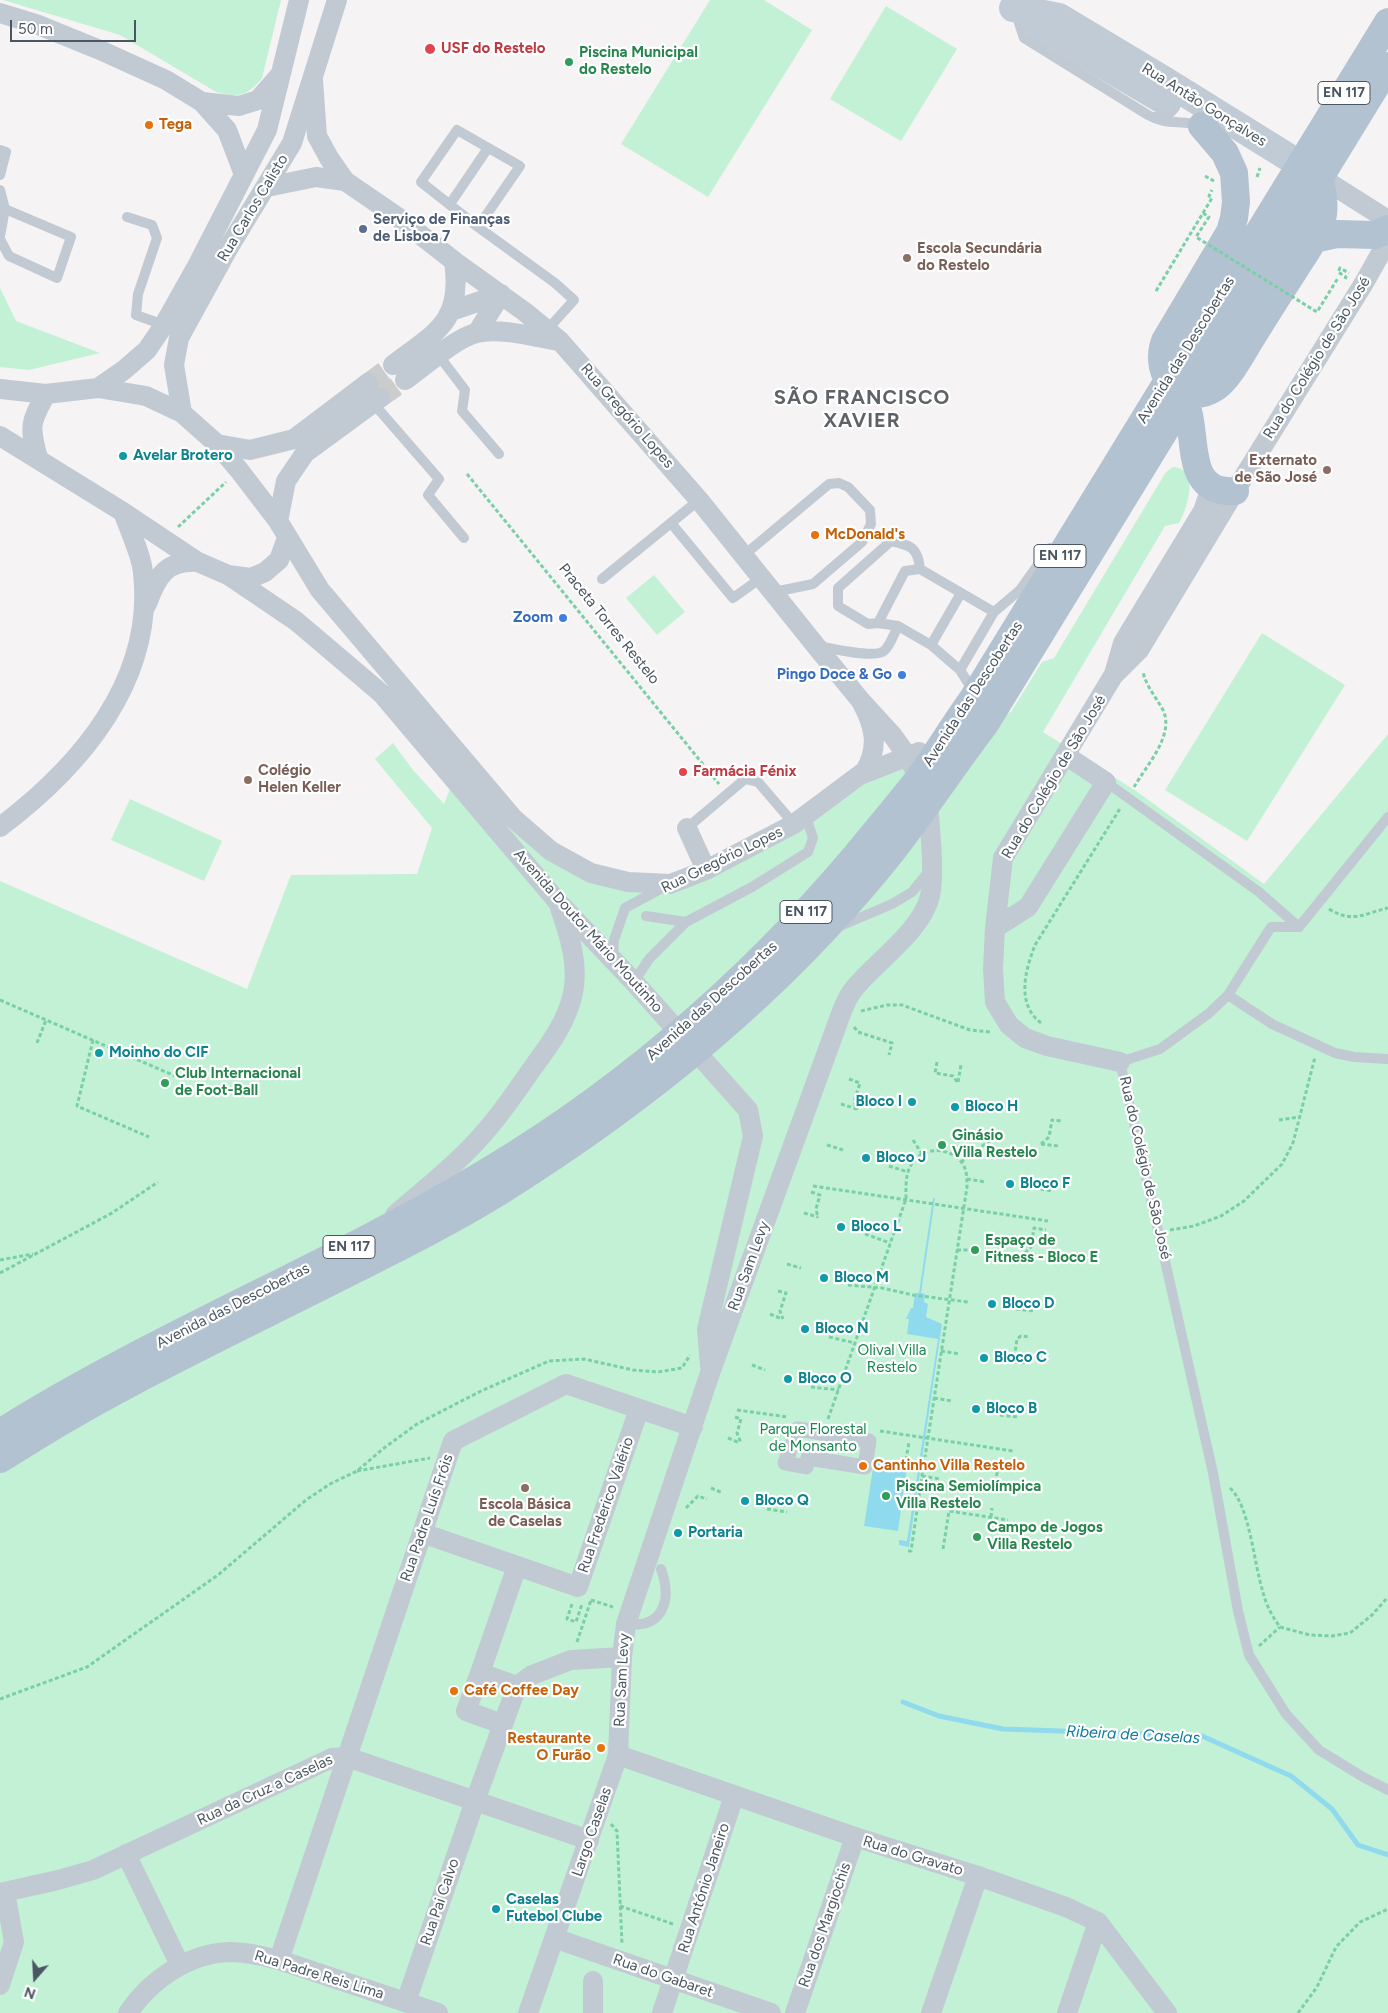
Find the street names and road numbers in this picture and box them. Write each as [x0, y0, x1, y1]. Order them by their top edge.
street label: Rua Antão Gonçalves [1138, 59, 1270, 151]
road number: EN 117 [1318, 82, 1370, 105]
street label: Rua Carlos Calisto [214, 151, 292, 265]
street label: Avenida das Descobertas [1133, 273, 1239, 427]
street label: Rua do Colégio de São José [1260, 274, 1374, 442]
street label: Rua Gregório Lopes [577, 360, 677, 472]
road number: EN 117 [1034, 544, 1086, 568]
street label: Praceta Torres Restelo [555, 560, 663, 688]
street label: Avenida das Descobertas [919, 618, 1027, 770]
street label: Rua do Colégio de São José [998, 692, 1110, 862]
street label: Rua Gregório Lopes [658, 823, 786, 897]
street label: Avenida Doutor Mário Moutinho [510, 845, 666, 1017]
road number: EN 117 [780, 900, 832, 924]
street label: Avenida das Descobertas [643, 938, 781, 1064]
street label: Rua do Colégio de São José [1115, 1075, 1175, 1261]
street label: Rua Sam Levy [724, 1219, 774, 1313]
road number: EN 117 [323, 1236, 375, 1258]
street label: Avenida das Descobertas [153, 1259, 313, 1353]
street label: Rua Frederico Valério [574, 1435, 638, 1575]
street label: Rua Padre Luís Fróis [397, 1452, 457, 1584]
street label: Rua Sam Levy [611, 1633, 633, 1727]
street label: Rua da Cruz a Caselas [194, 1751, 336, 1829]
street label: Largo Caselas [568, 1785, 616, 1879]
street label: Rua António Janeiro [675, 1821, 733, 1955]
street label: Rua do Gravato [861, 1832, 965, 1880]
street label: Rua Pai Calvo [417, 1856, 463, 1948]
street label: Rua dos Margiochis [795, 1860, 855, 1990]
street label: Rua Padre Reis Lima [252, 1947, 386, 2003]
street label: Rua do Gabaret [611, 1950, 715, 2002]

